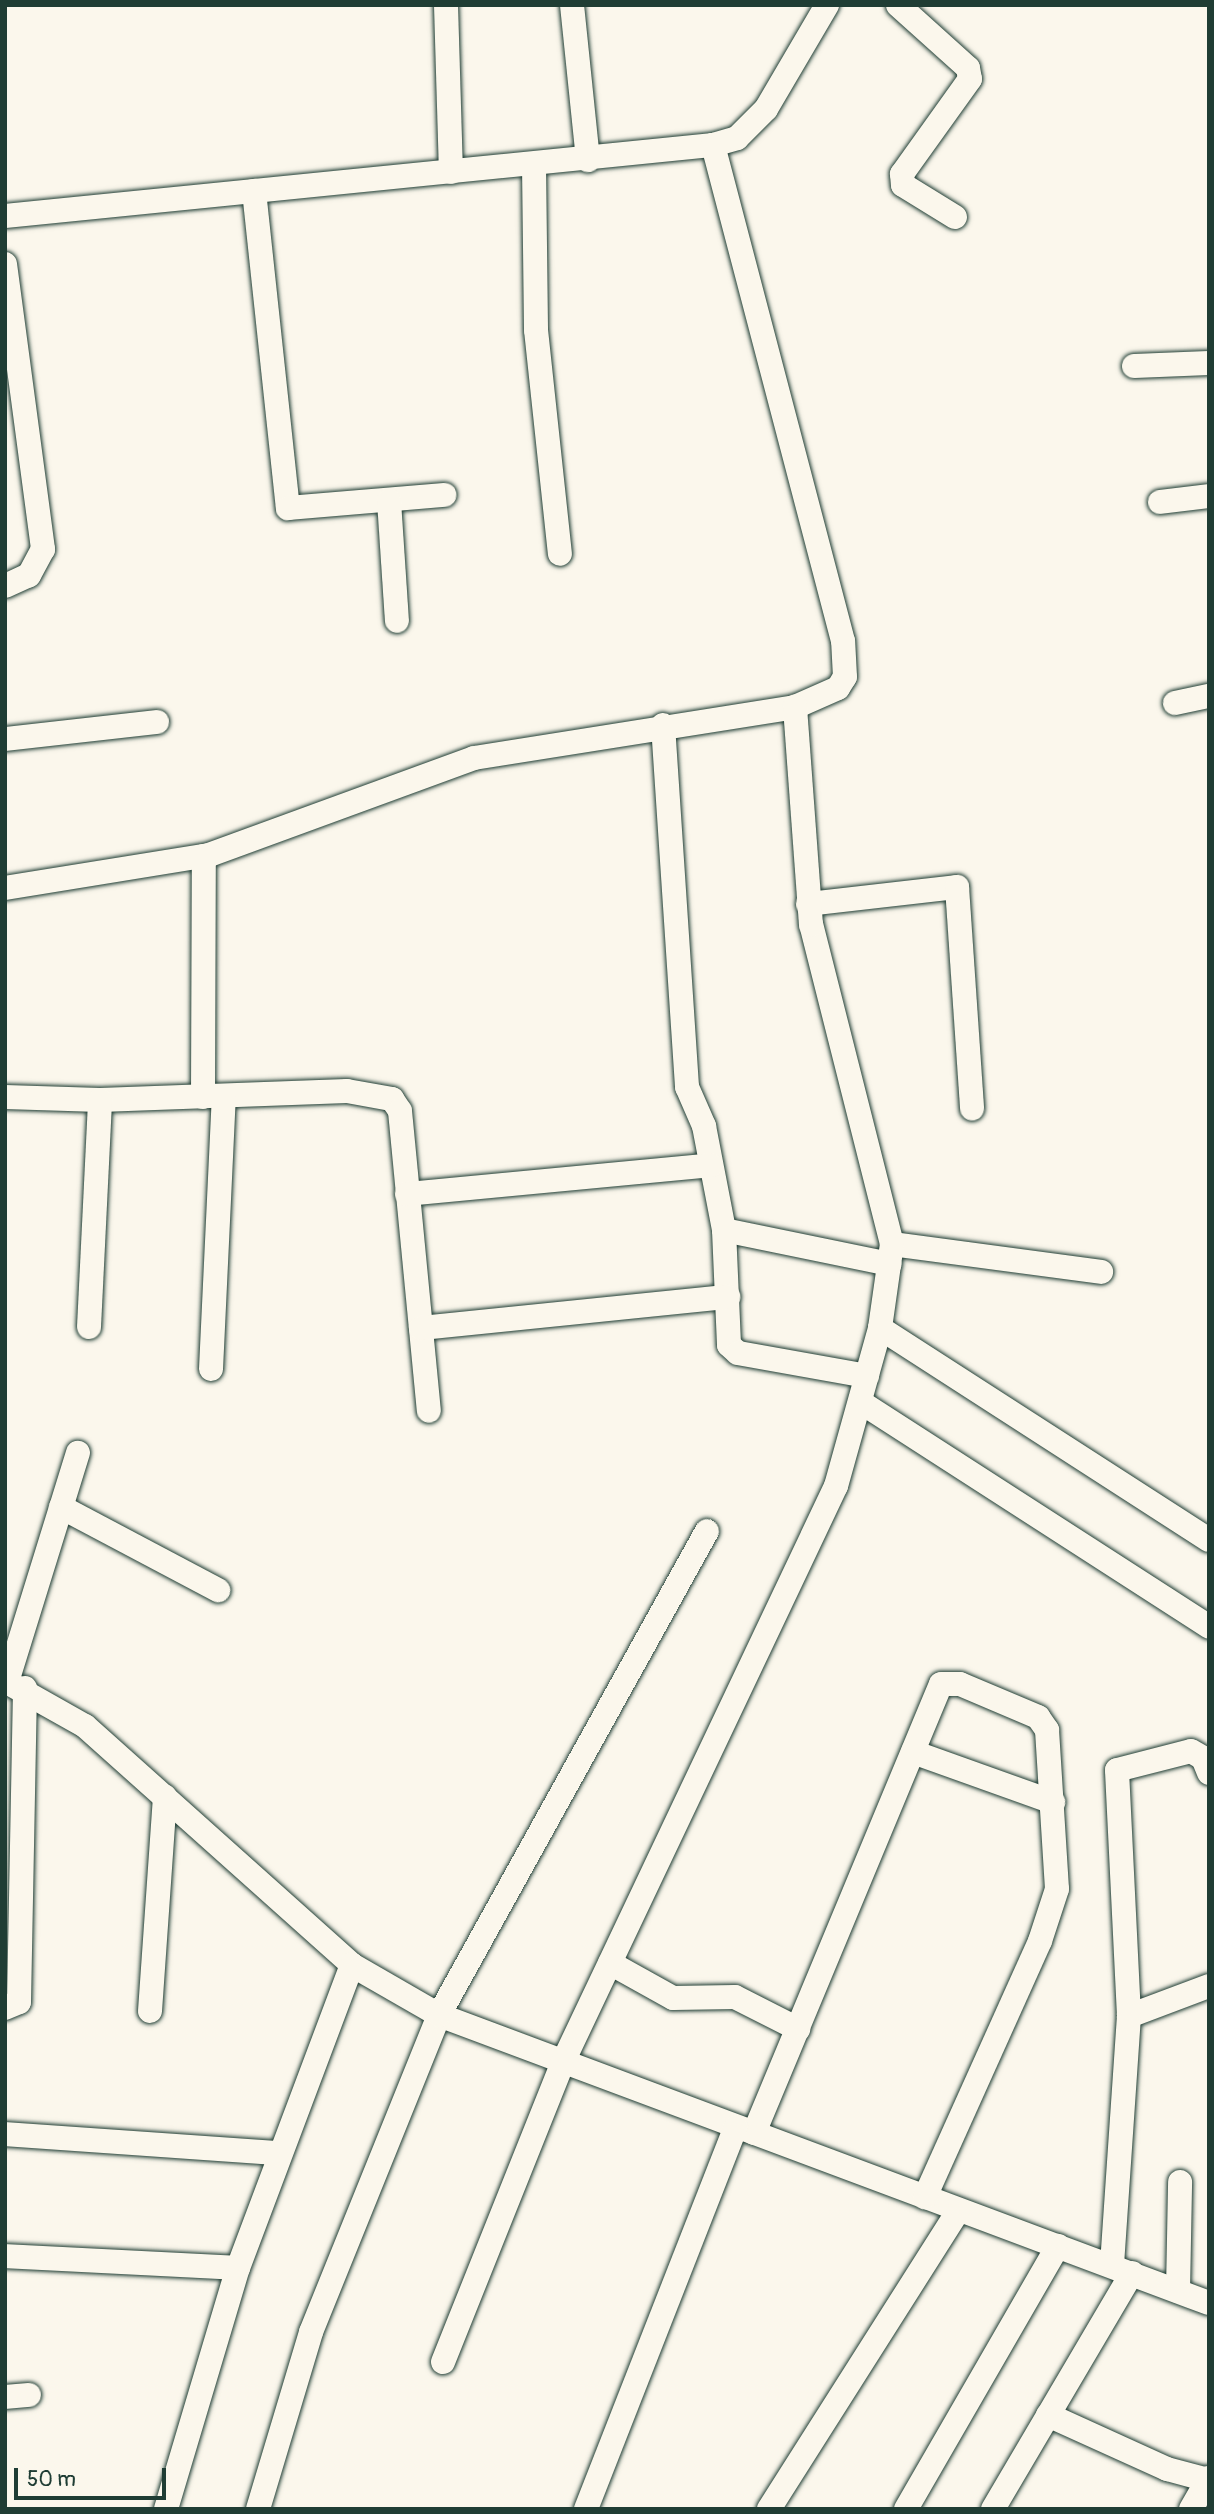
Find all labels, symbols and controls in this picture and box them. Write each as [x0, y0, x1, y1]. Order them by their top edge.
scale bar [18, 2454, 170, 2498]
text: 50 m [27, 2466, 76, 2493]

